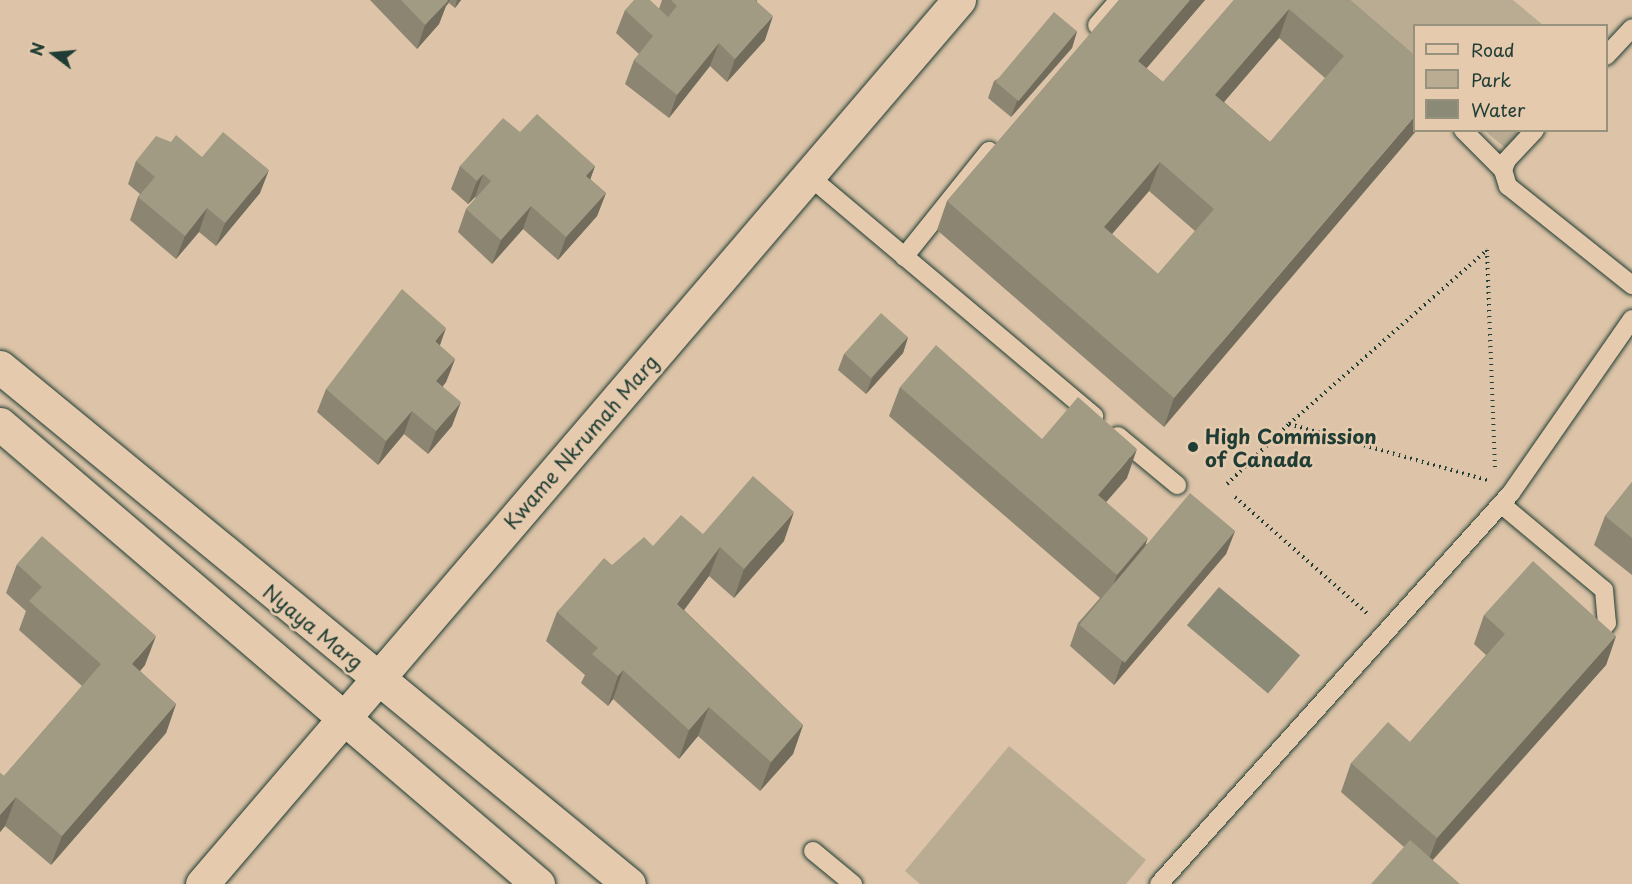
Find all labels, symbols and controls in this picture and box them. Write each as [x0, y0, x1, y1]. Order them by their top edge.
north arrow [24, 24, 84, 84]
legend [1413, 24, 1608, 132]
text: Road [1471, 36, 1515, 63]
text: N [23, 40, 50, 58]
text: Park [1471, 66, 1511, 93]
text: Water [1471, 96, 1525, 123]
street label: Kwame Nkrumah Marg [498, 349, 664, 535]
place label: High Commission of Canada [1205, 424, 1377, 471]
marker: High Commission of Canada [1186, 440, 1200, 454]
street label: Nyaya Marg [258, 579, 368, 675]

